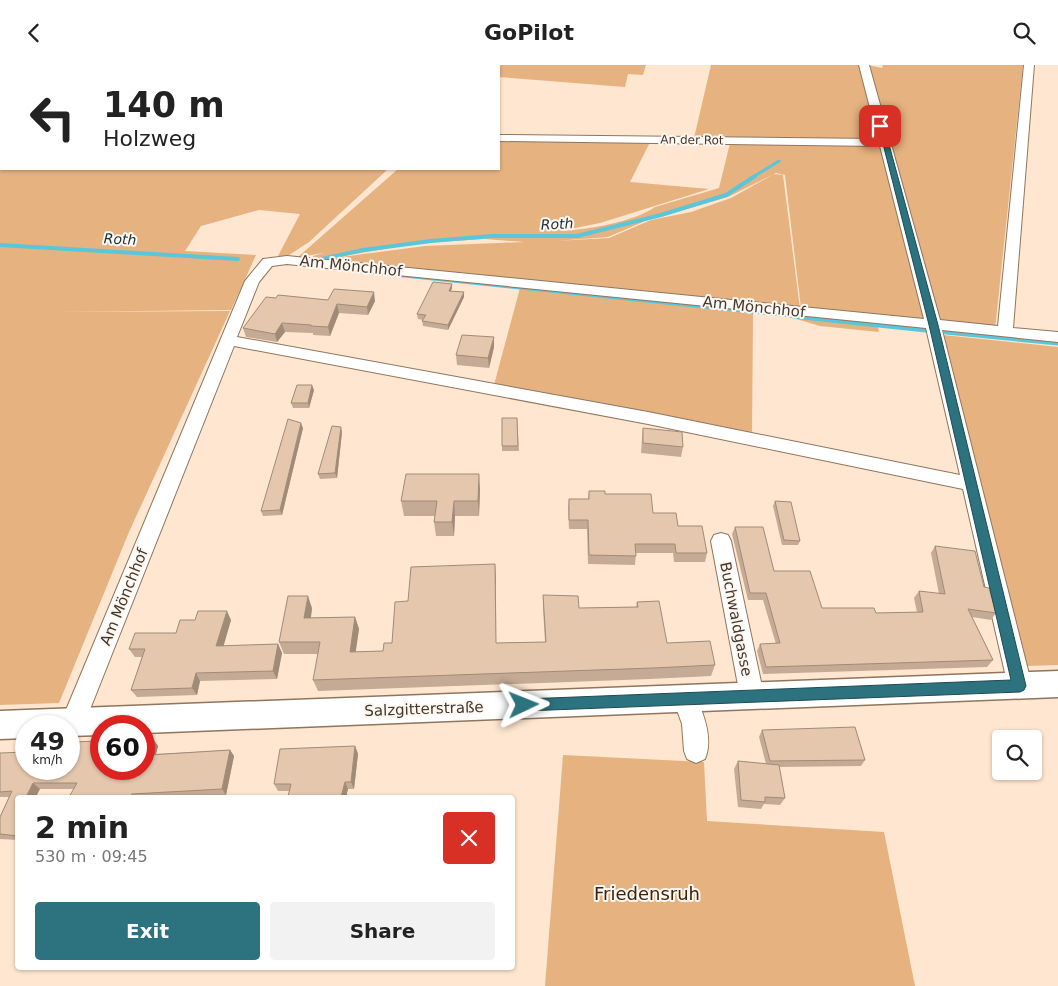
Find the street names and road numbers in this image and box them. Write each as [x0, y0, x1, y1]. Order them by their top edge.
street label: An der Rot [660, 132, 724, 148]
street label: Am Mönchhof [299, 252, 404, 280]
street label: Am Mönchhof [702, 293, 807, 321]
street label: Am Mönchhof [96, 545, 152, 648]
street label: Buchwaldgasse [716, 560, 756, 678]
street label: Salzgitterstraße [364, 698, 484, 720]

